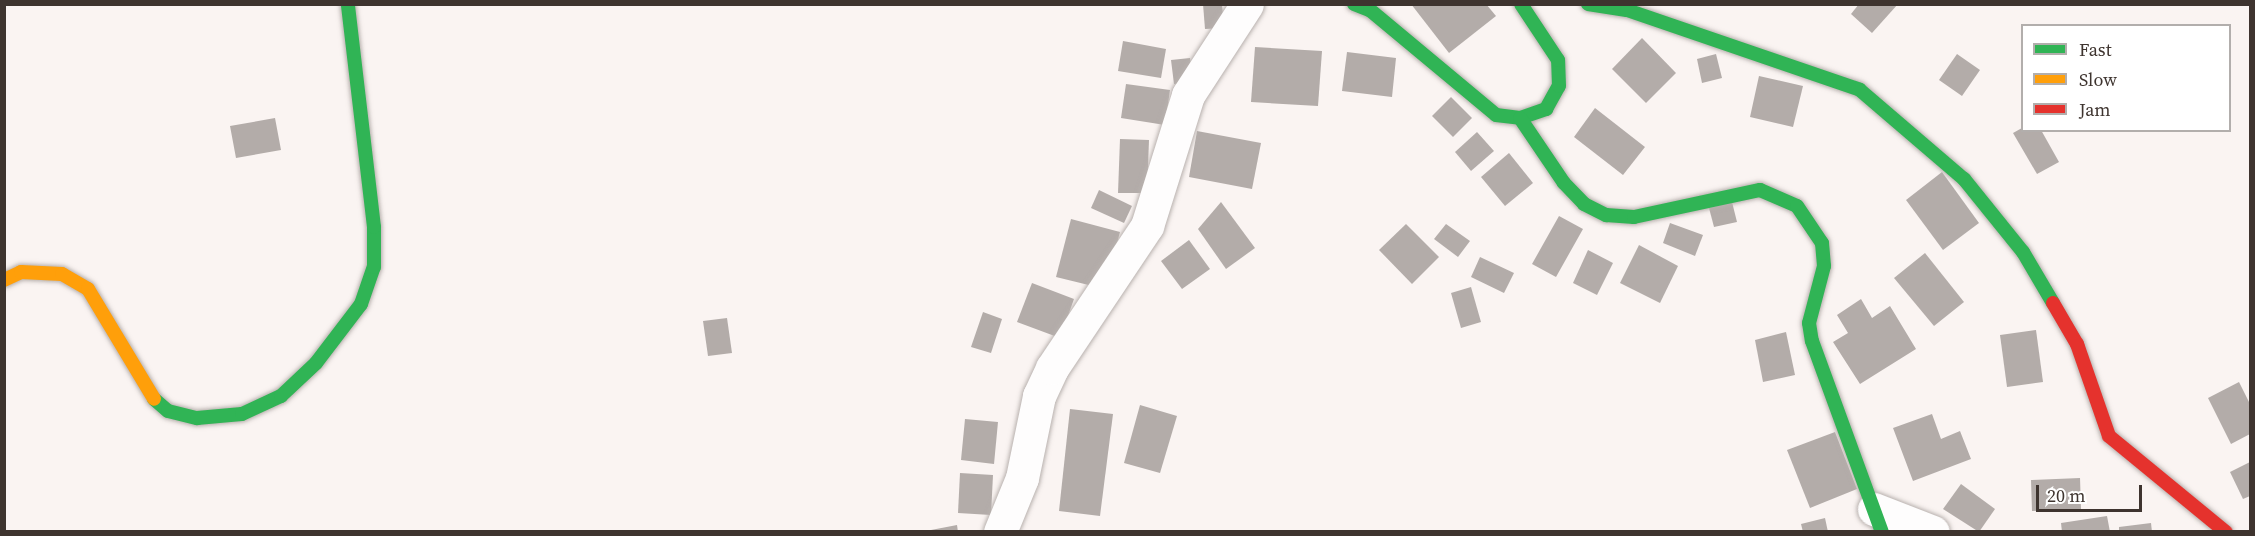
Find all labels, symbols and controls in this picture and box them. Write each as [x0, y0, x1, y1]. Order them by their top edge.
legend [2021, 24, 2231, 132]
text: Fast [2079, 37, 2112, 62]
text: Slow [2079, 67, 2117, 92]
text: Jam [2079, 97, 2111, 122]
scale bar [2039, 473, 2146, 511]
text: 20 m [2047, 483, 2085, 508]

